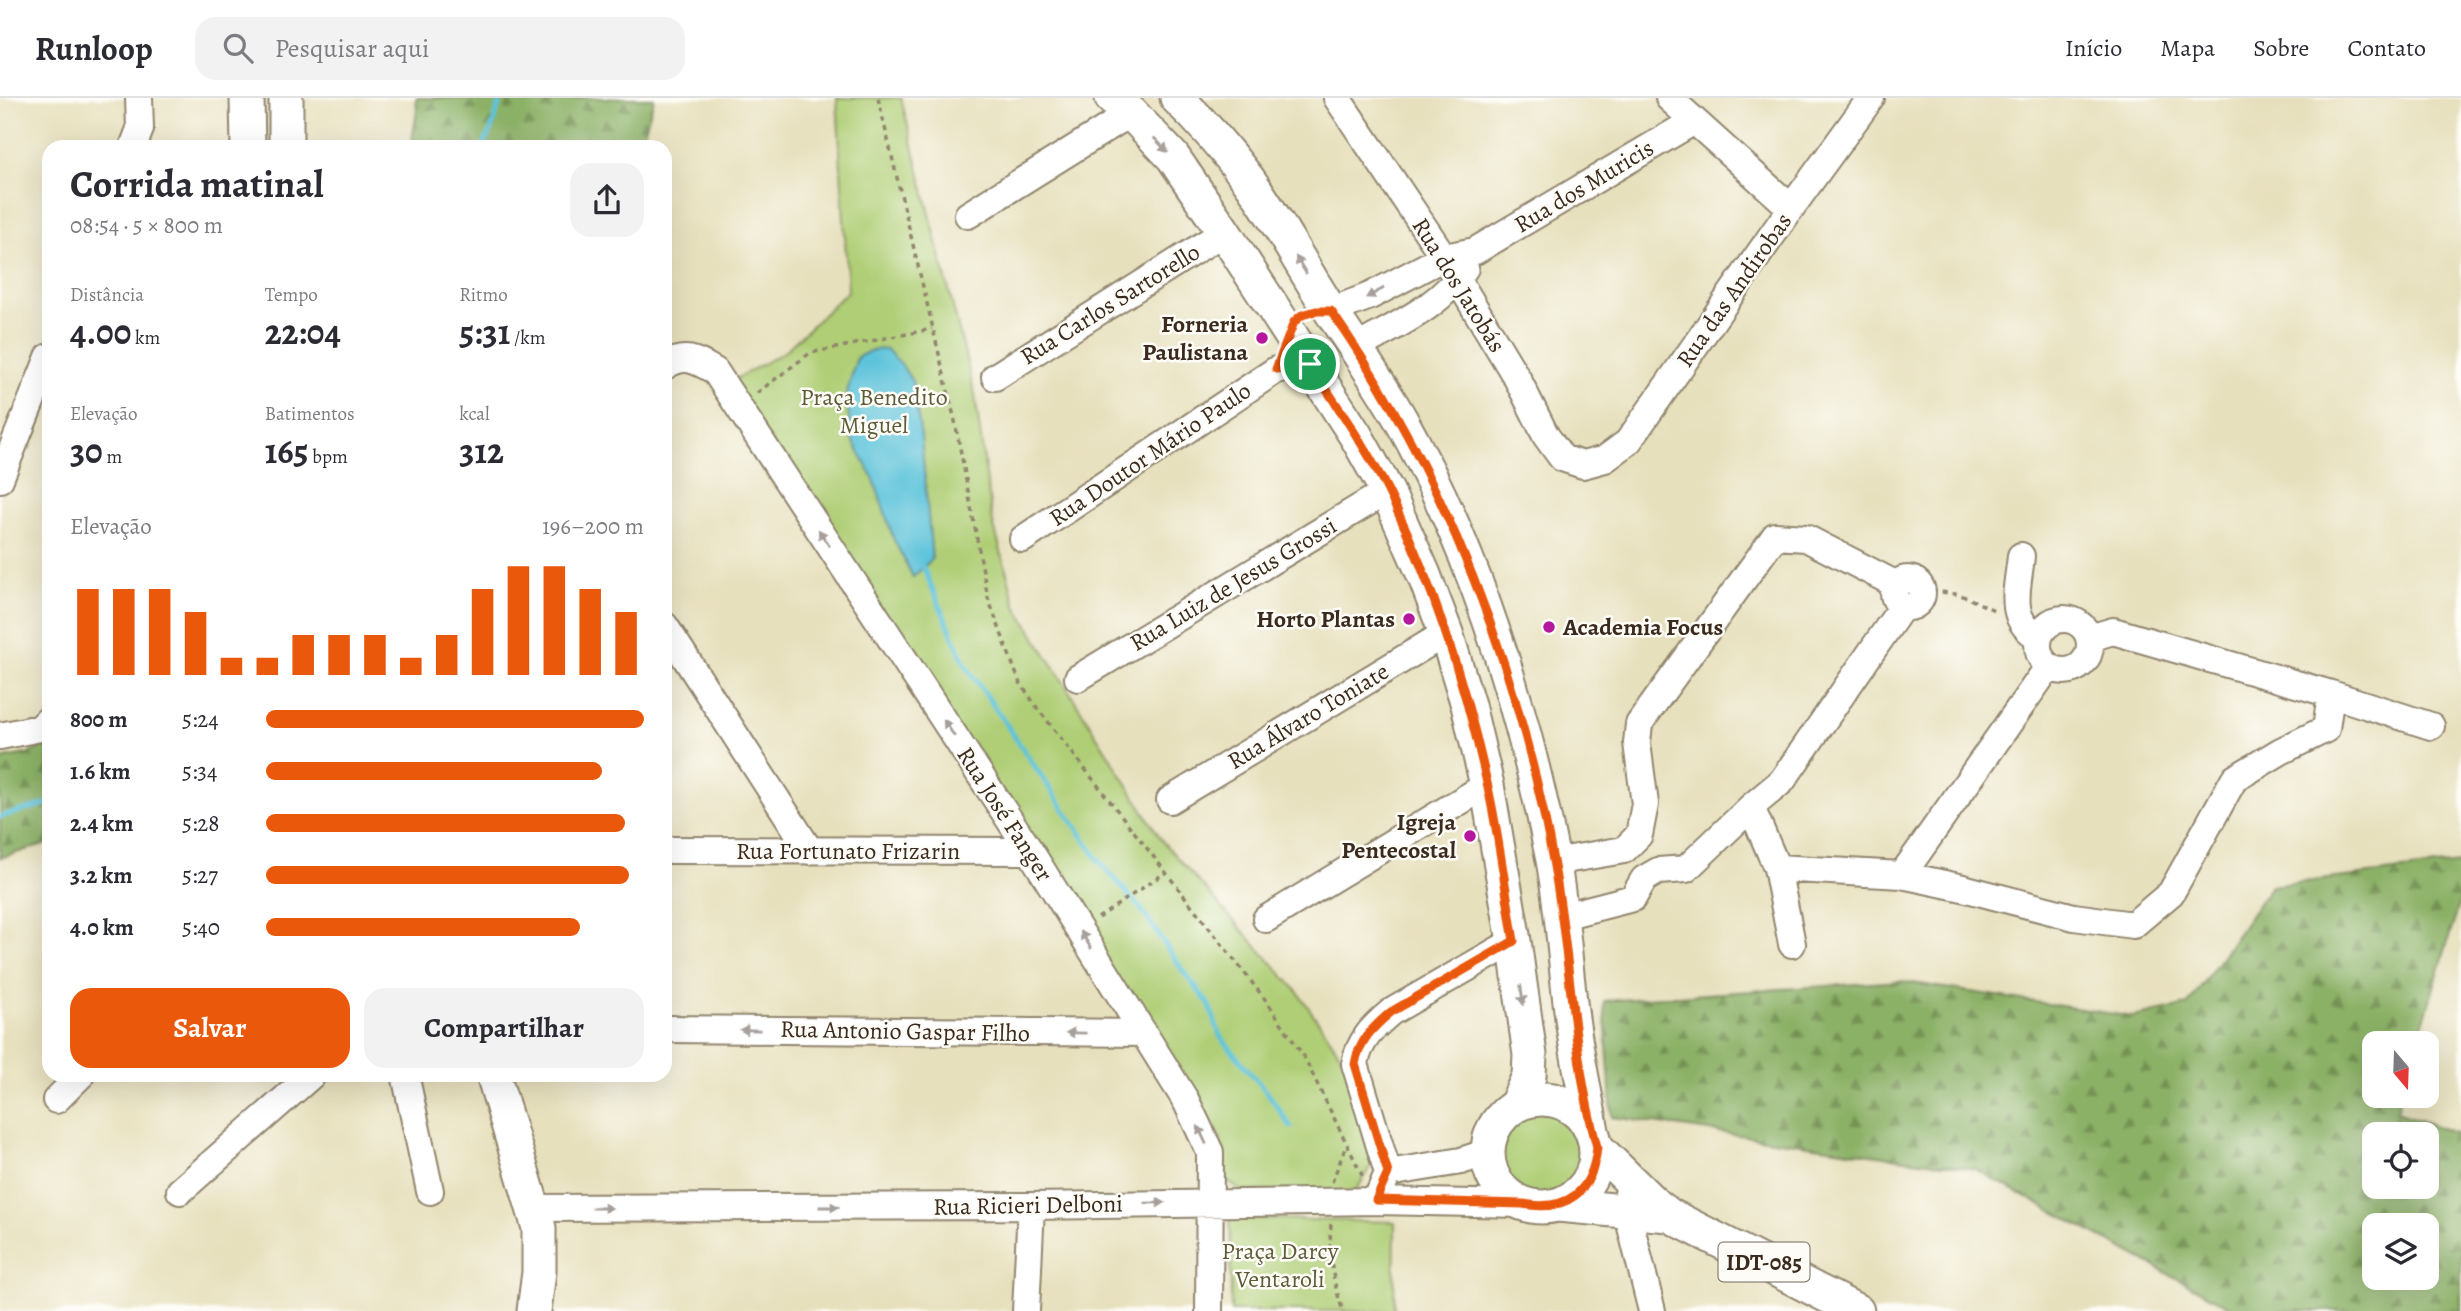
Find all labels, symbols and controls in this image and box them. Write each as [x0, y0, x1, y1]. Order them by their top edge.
search box [195, 17, 685, 80]
text: Runloop [35, 26, 153, 71]
icon: search [219, 29, 257, 67]
text: Pesquisar aqui [275, 31, 429, 66]
text: Início [2065, 32, 2122, 64]
text: Mapa [2160, 32, 2215, 64]
text: Sobre [2253, 32, 2309, 64]
text: Contato [2347, 32, 2426, 64]
street label: Rua dos Muricis [1508, 132, 1660, 240]
one-way arrow [1153, 136, 1170, 153]
text: Corrida matinal [70, 158, 324, 210]
button: share [570, 163, 644, 237]
street label: Rua das Andirobas [1669, 206, 1799, 374]
text: 08:54 · 5 × 800 m [70, 210, 223, 241]
street label: Rua dos Jatobás [1405, 212, 1513, 358]
street label: Rua Carlos Sartorello [1014, 236, 1206, 372]
one-way arrow [1295, 255, 1308, 274]
text: Distância [70, 282, 144, 308]
text: Tempo [265, 282, 318, 308]
text: Ritmo [459, 282, 508, 308]
one-way arrow [1365, 286, 1385, 298]
text: 4.00 [70, 308, 131, 356]
text: 22:04 [265, 308, 341, 356]
text: 5:31 [459, 308, 510, 356]
place label: Forneria Paulistana [1142, 308, 1248, 368]
text: km [131, 325, 160, 351]
text: /km [510, 325, 545, 351]
marker: Forneria Paulistana [1254, 330, 1270, 346]
pin [1280, 334, 1340, 394]
icon: arrive [1291, 345, 1329, 383]
street label: Rua Doutor Mário Paulo [1043, 374, 1257, 534]
park label: Praça Benedito Miguel [800, 381, 948, 441]
text: Elevação [70, 401, 138, 427]
text: Batimentos [265, 401, 355, 427]
text: kcal [459, 401, 490, 427]
text: 30 [70, 427, 103, 475]
text: 165 [265, 427, 308, 475]
text: 312 [459, 427, 504, 475]
text: m [103, 444, 122, 470]
text: bpm [308, 444, 348, 470]
street label: Rua Luiz de Jesus Grossi [1124, 509, 1342, 659]
text: Elevação [70, 511, 152, 542]
text: 196–200 m [542, 511, 644, 542]
one-way arrow [818, 528, 831, 548]
place label: Horto Plantas [1256, 603, 1395, 635]
marker: Horto Plantas [1401, 611, 1417, 627]
place label: Academia Focus [1562, 611, 1723, 643]
marker: Academia Focus [1541, 619, 1557, 635]
street label: Rua Álvaro Toniate [1221, 655, 1395, 777]
text: 800 m [70, 704, 127, 735]
text: 5:24 [182, 704, 219, 735]
one-way arrow [943, 718, 956, 738]
street label: Rua José Fanger [950, 741, 1060, 887]
text: 1.6 km [70, 756, 130, 787]
text: 5:34 [182, 756, 217, 787]
place label: Igreja Pentecostal [1341, 806, 1457, 866]
text: 2.4 km [70, 808, 133, 839]
text: 5:28 [182, 808, 219, 839]
marker: Igreja Pentecostal [1462, 828, 1478, 844]
street label: Rua Fortunato Frizarin [736, 835, 960, 867]
text: 3.2 km [70, 860, 133, 891]
text: 5:27 [182, 860, 218, 891]
text: 4.0 km [70, 912, 134, 943]
text: 5:40 [182, 912, 220, 943]
one-way arrow [1079, 930, 1092, 949]
one-way arrow [1517, 984, 1528, 1006]
button: Salvar [70, 988, 350, 1068]
button: Compartilhar [364, 988, 644, 1068]
street label: Rua Antonio Gaspar Filho [780, 1013, 1030, 1049]
one-way arrow [739, 1024, 761, 1035]
one-way arrow [1065, 1027, 1087, 1039]
north arrow [2362, 1031, 2440, 1108]
map controls [2362, 1031, 2439, 1290]
button: locate [2362, 1122, 2439, 1199]
one-way arrow [1196, 1125, 1208, 1145]
street label: Rua Ricieri Delboni [933, 1187, 1123, 1223]
one-way arrow [1144, 1197, 1166, 1208]
one-way arrow [819, 1201, 841, 1212]
one-way arrow [591, 1202, 613, 1214]
button: layers [2362, 1213, 2439, 1290]
park label: Praça Darcy Ventaroli [1222, 1235, 1339, 1295]
road number: IDT-085 [1718, 1242, 1810, 1282]

